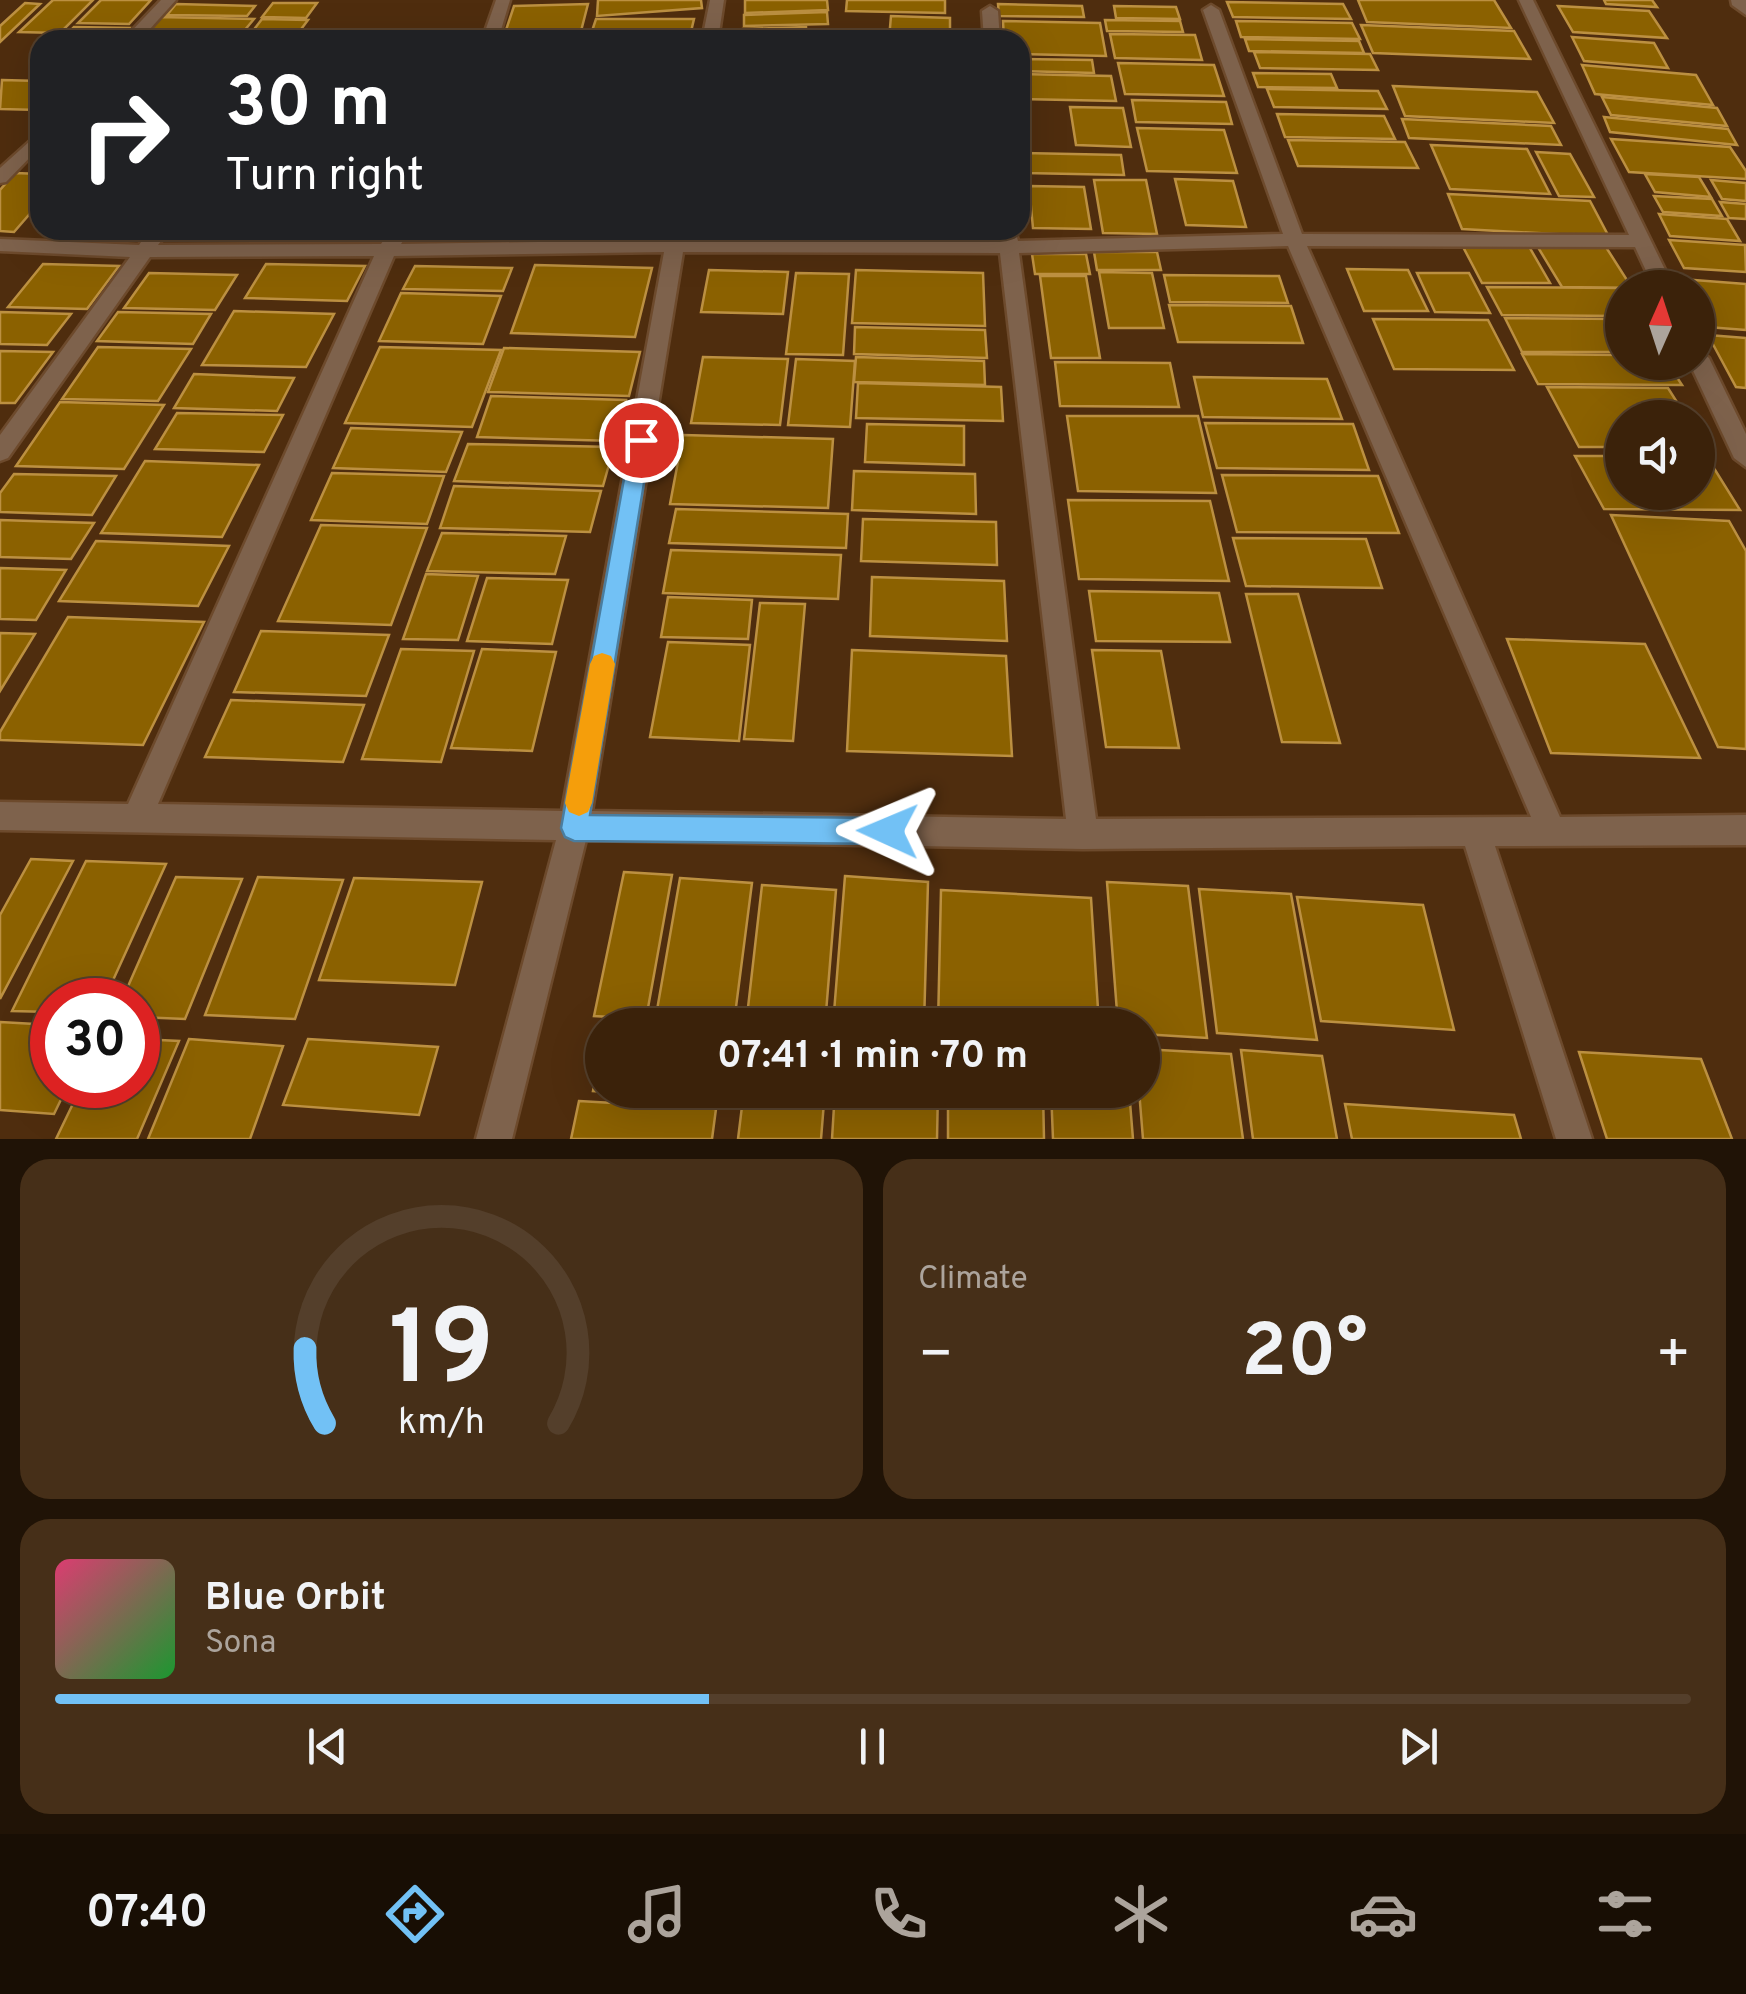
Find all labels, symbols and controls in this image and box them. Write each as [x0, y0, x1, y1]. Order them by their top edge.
text: 30 m [225, 62, 391, 151]
icon: right [60, 70, 190, 200]
text: Turn right [225, 149, 424, 206]
north arrow [1605, 270, 1715, 380]
map controls [1605, 270, 1715, 510]
pin [599, 398, 684, 483]
button: sound [1605, 400, 1715, 510]
icon: arrive [614, 413, 669, 468]
position arrow [836, 779, 940, 883]
speed limit sign: 30 [30, 978, 160, 1108]
text: 07:41 · 1 min · 70 m [717, 1033, 1028, 1082]
text: Climate [918, 1260, 1028, 1300]
text: 19 [389, 1289, 494, 1421]
text: 20° [1241, 1308, 1368, 1403]
text: − [918, 1322, 953, 1392]
text: + [1656, 1322, 1691, 1392]
text: km/h [398, 1401, 485, 1447]
text: Blue Orbit [205, 1575, 386, 1624]
text: Sona [205, 1624, 276, 1664]
icon: previous [300, 1719, 355, 1774]
icon: pause [845, 1719, 900, 1774]
icon: next [1391, 1719, 1446, 1774]
icon: directions [380, 1879, 450, 1949]
icon: music [622, 1879, 692, 1949]
icon: phone [864, 1879, 934, 1949]
icon: climate [1106, 1879, 1176, 1949]
icon: car [1348, 1879, 1418, 1949]
icon: filters [1590, 1879, 1660, 1949]
text: 07:40 [86, 1886, 208, 1943]

